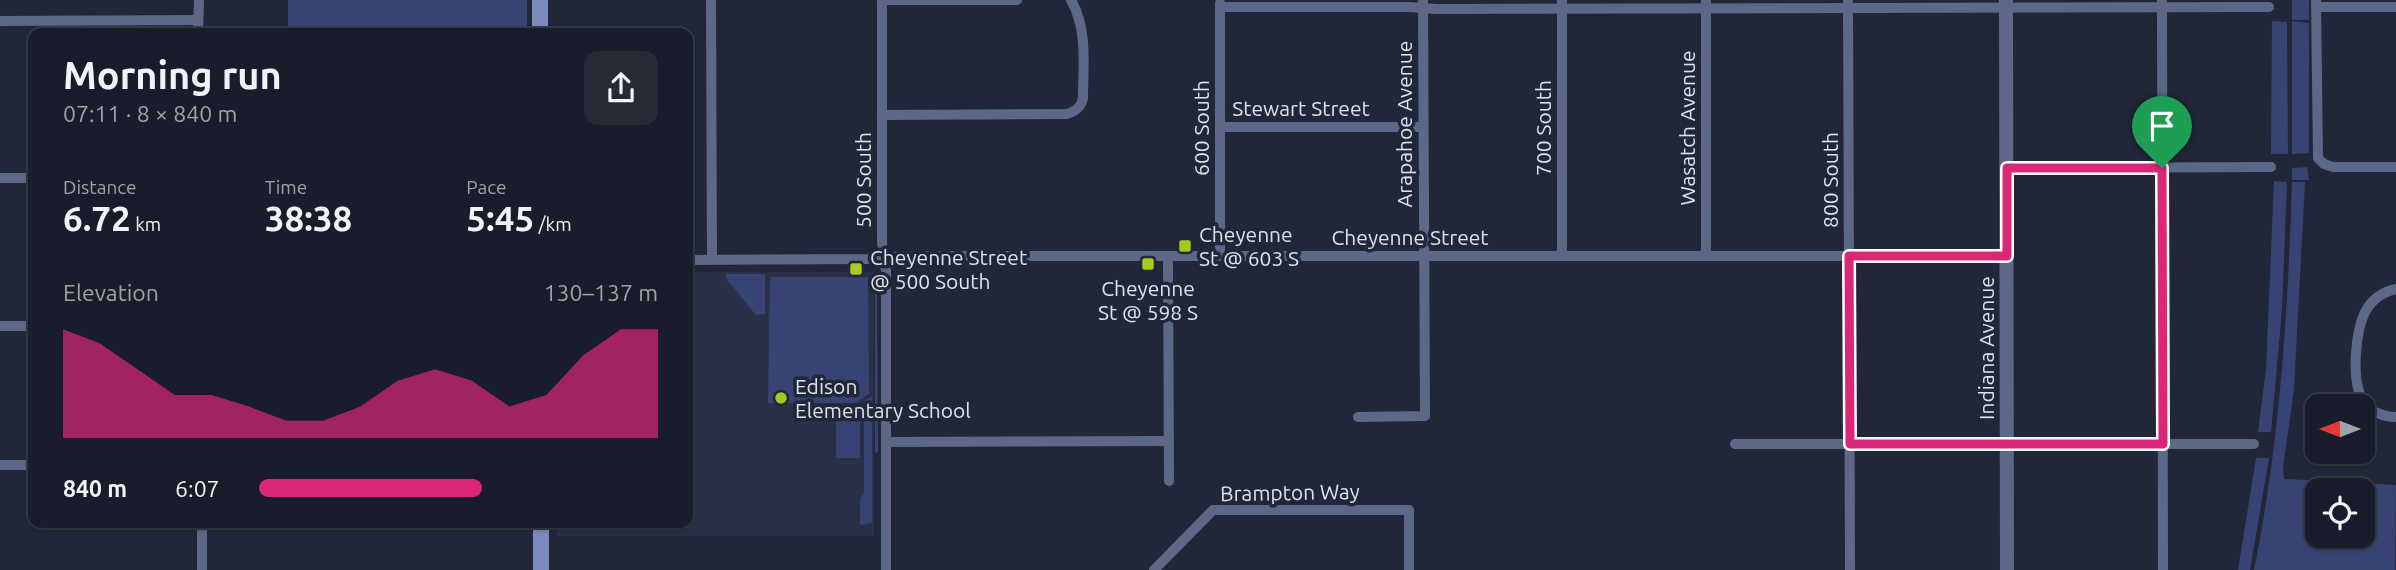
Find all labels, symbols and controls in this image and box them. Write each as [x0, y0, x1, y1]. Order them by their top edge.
street label: Arapahoe Avenue [1392, 41, 1416, 207]
street label: Wasatch Avenue [1675, 50, 1699, 206]
button: share [584, 51, 658, 125]
text: Morning run [63, 54, 282, 96]
street label: 600 South [1189, 80, 1213, 176]
street label: 700 South [1531, 80, 1555, 176]
street label: Stewart Street [1232, 96, 1370, 120]
pin [2132, 96, 2192, 168]
text: 07:11 · 8 × 840 m [63, 101, 237, 126]
icon: arrive [2143, 107, 2181, 145]
street label: 500 South [851, 132, 875, 228]
street label: 800 South [1818, 132, 1842, 228]
text: Distance [63, 176, 137, 198]
text: Time [265, 176, 307, 198]
text: Pace [466, 176, 507, 198]
text: 6.72 [63, 198, 131, 238]
text: 38:38 [265, 198, 352, 238]
text: 5:45 [466, 198, 534, 238]
text: km [131, 213, 161, 235]
text: /km [534, 213, 572, 235]
place label: Cheyenne St @ 603 S [1199, 222, 1299, 270]
street label: Cheyenne Street [1331, 225, 1489, 249]
marker: Cheyenne St @ 603 S [1177, 238, 1193, 254]
place label: Cheyenne Street @ 500 South [870, 245, 1027, 293]
marker: Cheyenne St @ 598 S [1140, 256, 1156, 272]
marker: Cheyenne Street @ 500 South [848, 261, 864, 277]
place label: Cheyenne St @ 598 S [1098, 276, 1198, 324]
street label: Indiana Avenue [1974, 276, 1998, 420]
text: Elevation [63, 280, 159, 305]
text: 130–137 m [544, 280, 658, 305]
place label: Edison Elementary School [795, 374, 971, 422]
marker: Edison Elementary School [773, 390, 789, 406]
north arrow [2305, 394, 2375, 464]
map controls [2305, 394, 2375, 548]
text: 840 m [63, 476, 127, 501]
text: 6:07 [175, 476, 220, 501]
button: locate [2305, 478, 2375, 548]
street label: Brampton Way [1220, 479, 1360, 505]

